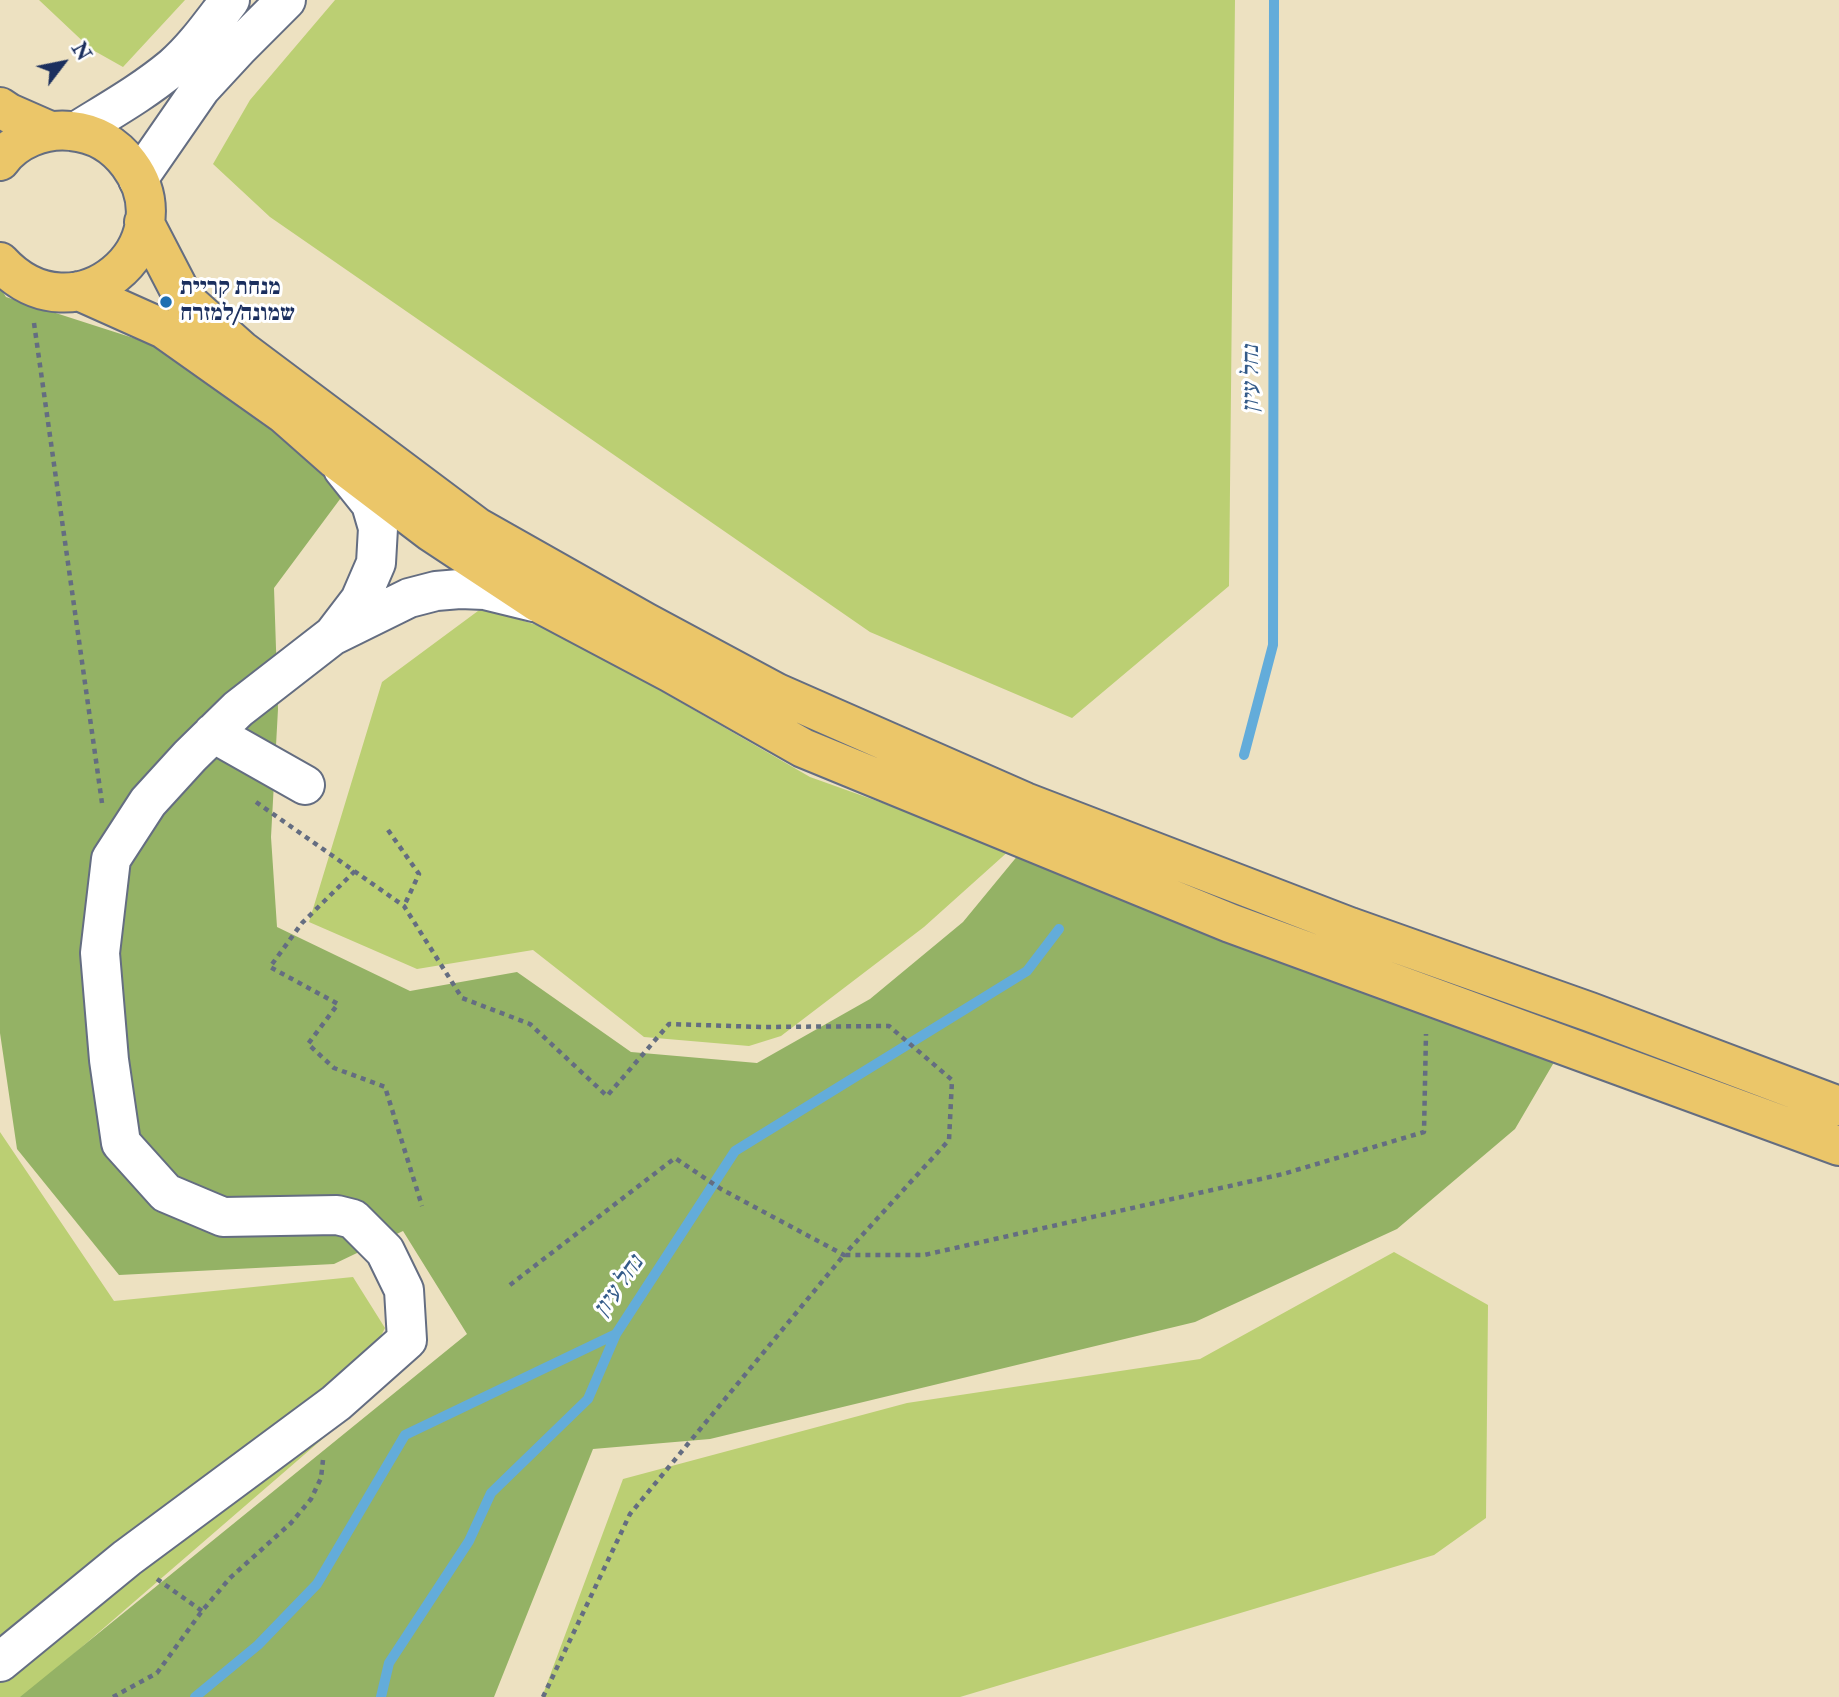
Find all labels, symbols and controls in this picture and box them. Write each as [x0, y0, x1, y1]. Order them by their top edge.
north arrow [28, 28, 98, 98]
text: N [66, 38, 95, 65]
place label: מנחת קריית שמונה/למזרח [180, 275, 295, 329]
marker: מנחת קריית שמונה/למזרח [158, 294, 174, 310]
water label: נחל עיון [1239, 345, 1267, 413]
water label: נחל עיון [589, 1251, 651, 1323]

